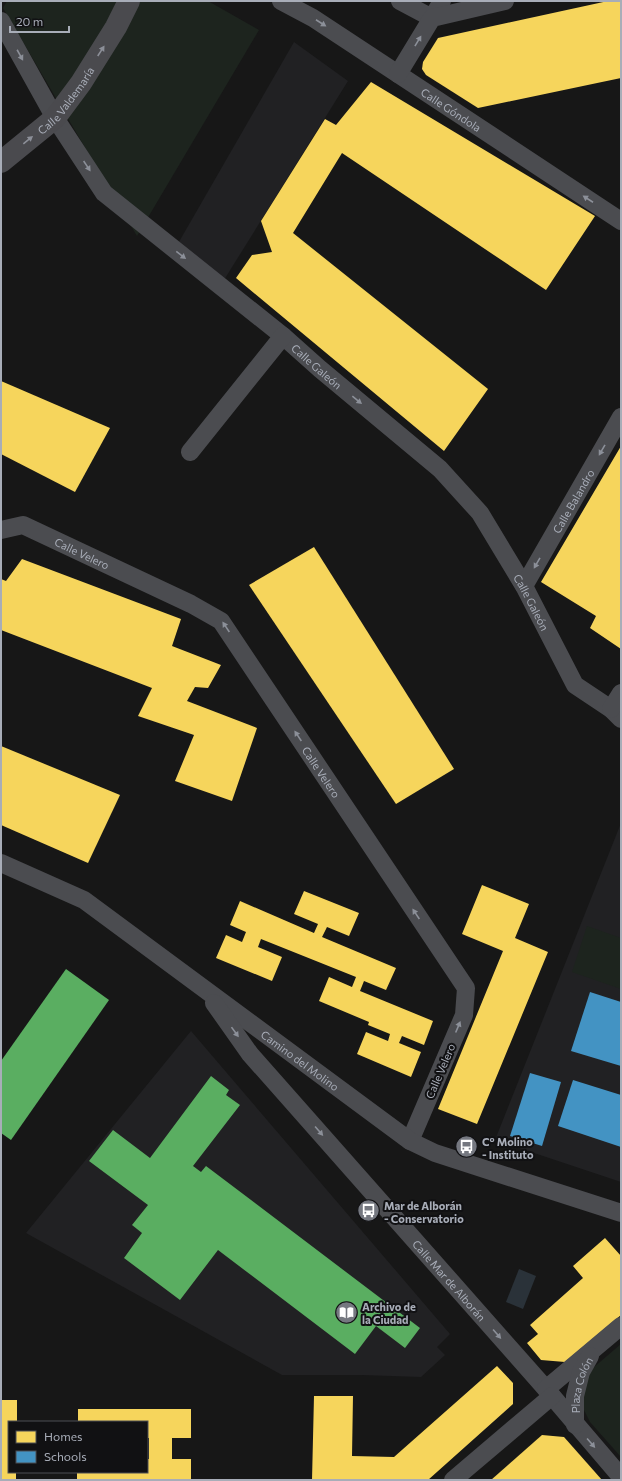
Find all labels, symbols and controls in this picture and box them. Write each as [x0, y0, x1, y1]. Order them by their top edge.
scale bar [10, 8, 69, 34]
text: 20 m [16, 14, 43, 28]
one-way arrow [316, 19, 326, 27]
one-way arrow [414, 35, 421, 47]
one-way arrow [97, 46, 105, 56]
one-way arrow [17, 49, 23, 61]
street label: Calle Valdemaría [35, 64, 96, 136]
street label: Calle Góndola [419, 85, 484, 134]
one-way arrow [23, 136, 34, 144]
one-way arrow [83, 161, 91, 172]
one-way arrow [583, 195, 594, 203]
one-way arrow [176, 250, 187, 259]
street label: Calle Galeón [289, 341, 345, 391]
one-way arrow [351, 395, 362, 404]
one-way arrow [598, 444, 605, 456]
street label: Calle Balandro [549, 466, 596, 535]
street label: Calle Velero [53, 534, 112, 571]
one-way arrow [533, 557, 540, 569]
street label: Calle Galeón [512, 571, 552, 632]
one-way arrow [222, 622, 230, 633]
one-way arrow [294, 730, 302, 741]
street label: Calle Velero [300, 744, 344, 800]
one-way arrow [413, 908, 420, 919]
one-way arrow [456, 1021, 462, 1033]
one-way arrow [231, 1027, 239, 1038]
street label: Camino del Molino [259, 1027, 342, 1093]
street label: Calle Velero [423, 1041, 458, 1101]
one-way arrow [314, 1127, 323, 1136]
bus stop icon: Cº Molino - Instituto [454, 1134, 480, 1160]
place label: Cº Molino - Instituto [482, 1135, 534, 1161]
bus stop icon: Mar de Alborán - Conservatorio [355, 1198, 381, 1224]
place label: Mar de Alborán - Conservatorio [384, 1199, 464, 1225]
street label: Calle Mar de Alborán [411, 1237, 489, 1323]
library icon: Archivo de la Ciudad [333, 1299, 359, 1325]
place label: Archivo de la Ciudad [362, 1300, 416, 1326]
one-way arrow [493, 1329, 502, 1339]
street label: Plaza Colón [568, 1354, 595, 1413]
legend [8, 1421, 148, 1473]
text: Homes [44, 1429, 82, 1443]
one-way arrow [587, 1438, 596, 1448]
text: Schools [44, 1449, 87, 1463]

